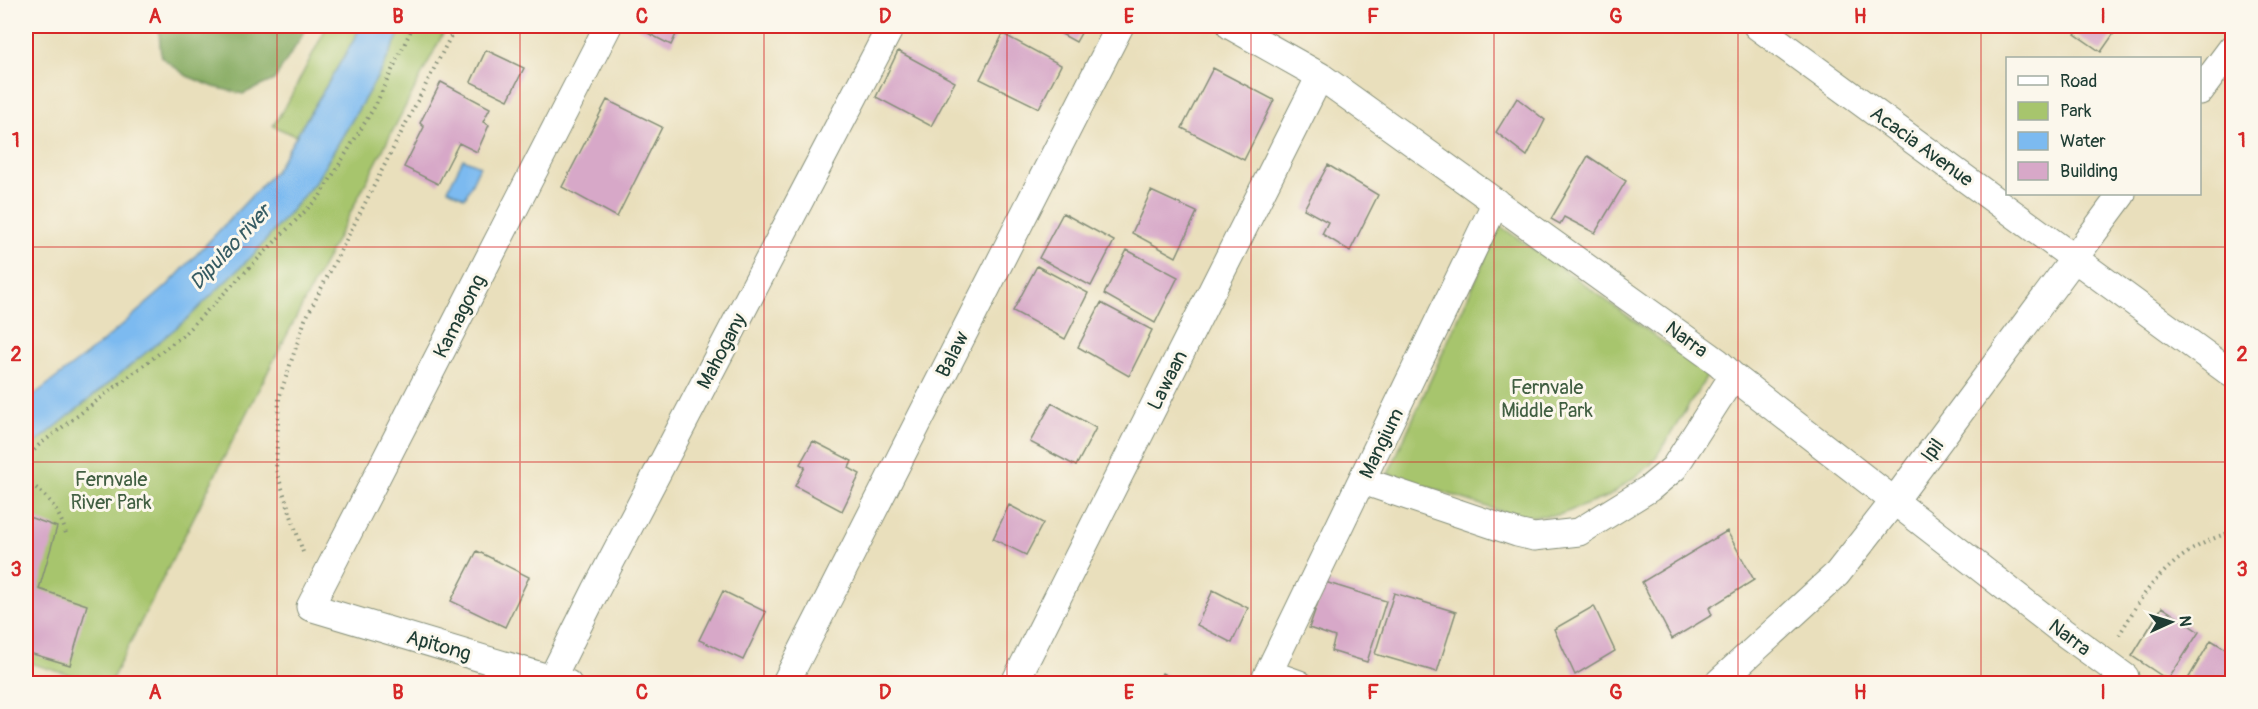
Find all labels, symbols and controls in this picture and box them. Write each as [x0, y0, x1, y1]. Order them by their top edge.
text: A [149, 4, 162, 29]
text: B [392, 4, 404, 29]
text: C [636, 4, 648, 29]
text: D [879, 4, 892, 29]
text: E [1124, 4, 1135, 29]
text: F [1367, 4, 1379, 29]
text: G [1609, 4, 1623, 29]
text: H [1854, 4, 1867, 29]
text: I [2100, 4, 2106, 29]
legend [2006, 57, 2201, 195]
text: Road [2060, 70, 2097, 93]
text: Park [2060, 100, 2092, 123]
street label: Acacia Avenue [1865, 101, 1978, 192]
text: 1 [12, 128, 20, 153]
text: 1 [2238, 128, 2246, 153]
text: Water [2060, 130, 2106, 153]
text: Building [2060, 160, 2118, 183]
water label: Dipulao river [184, 197, 278, 296]
street label: Kamagong [428, 270, 491, 362]
street label: Mahogany [691, 309, 752, 393]
street label: Narra [1661, 316, 1713, 363]
street label: Balaw [930, 327, 975, 381]
text: 2 [10, 342, 22, 367]
text: 2 [2236, 342, 2248, 367]
street label: Lawaan [1142, 346, 1193, 414]
park label: Fernvale Middle Park [1501, 375, 1593, 423]
street label: Mangium [1354, 404, 1409, 483]
street label: Ipil [1915, 433, 1949, 467]
park label: Fernvale River Park [70, 467, 152, 515]
text: 3 [10, 557, 22, 582]
text: 3 [2236, 557, 2248, 582]
north arrow [2141, 592, 2201, 652]
street label: Narra [2044, 613, 2096, 661]
text: N [2175, 615, 2195, 627]
street label: Apitong [404, 624, 474, 667]
text: A [149, 680, 162, 705]
text: B [392, 680, 404, 705]
text: C [636, 680, 648, 705]
text: D [879, 680, 892, 705]
text: E [1124, 680, 1135, 705]
text: F [1367, 680, 1379, 705]
text: G [1609, 680, 1623, 705]
text: H [1854, 680, 1867, 705]
text: I [2100, 680, 2106, 705]

